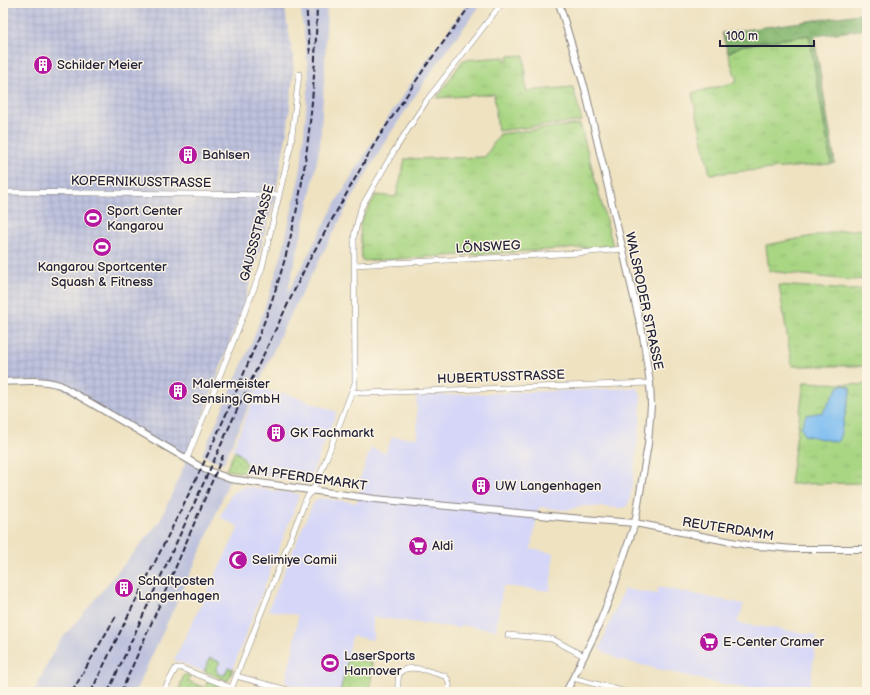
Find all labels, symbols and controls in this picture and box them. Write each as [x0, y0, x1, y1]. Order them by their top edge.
scale bar [720, 22, 814, 48]
text: 100 m [726, 29, 758, 44]
building icon: Schilder Meier [32, 54, 54, 76]
place label: Schilder Meier [57, 57, 143, 73]
building icon: Bahlsen [177, 144, 199, 166]
place label: Bahlsen [202, 147, 250, 163]
street label: KOPERNIKUSSTRASSE [71, 173, 212, 191]
street label: GAUSSSTRASSE [236, 183, 278, 283]
place label: Sport Center Kangarou [107, 203, 183, 234]
sports icon: Sport Center Kangarou [82, 207, 104, 229]
street label: WALSRODER STRASSE [622, 230, 667, 372]
sports icon: Kangarou Sportcenter Squash & Fitness [91, 236, 113, 258]
street label: LÖNSWEG [455, 237, 521, 257]
place label: Kangarou Sportcenter Squash & Fitness [37, 259, 167, 290]
street label: HUBERTUSSTRASSE [437, 367, 566, 387]
place label: Malermeister Sensing GmbH [192, 376, 280, 407]
building icon: Malermeister Sensing GmbH [167, 380, 189, 402]
building icon: GK Fachmarkt [265, 422, 287, 444]
place label: GK Fachmarkt [290, 425, 374, 441]
street label: AM PFERDEMARKT [248, 462, 368, 494]
building icon: UW Langenhagen [470, 475, 492, 497]
place label: UW Langenhagen [495, 478, 601, 494]
street label: REUTERDAMM [681, 514, 775, 544]
supermarket icon: Aldi [407, 535, 429, 557]
place label: Aldi [432, 538, 453, 554]
mosque icon: Selimiye Camii [227, 549, 249, 571]
place label: Selimiye Camii [252, 552, 337, 568]
place label: Schaltposten Langenhagen [138, 573, 219, 604]
building icon: Schaltposten Langenhagen [113, 577, 135, 599]
supermarket icon: E-Center Cramer [698, 631, 720, 653]
place label: E-Center Cramer [723, 634, 825, 650]
place label: LaserSports Hannover [344, 648, 416, 679]
sports icon: LaserSports Hannover [319, 652, 341, 674]

